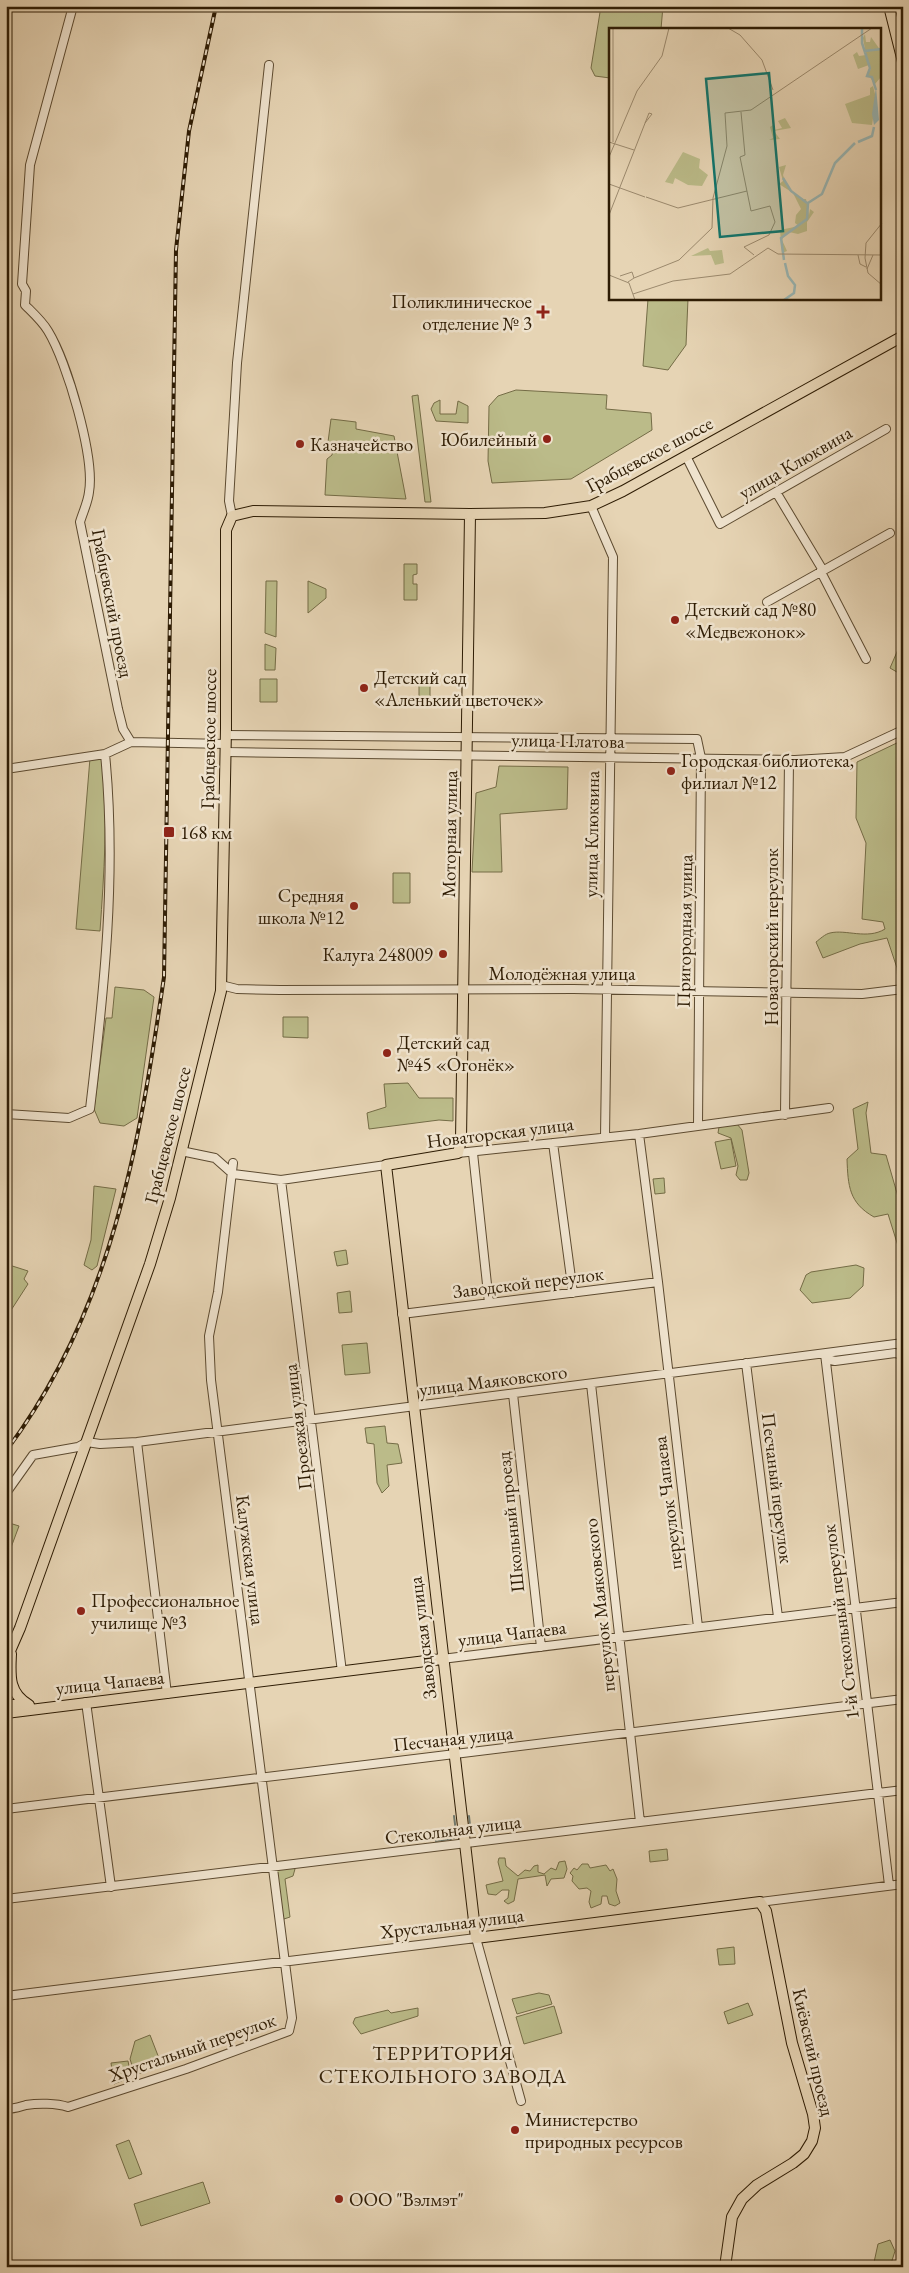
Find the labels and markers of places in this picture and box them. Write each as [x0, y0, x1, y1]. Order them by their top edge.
place label: Поликлиническое отделение № 3 [391, 289, 532, 336]
marker: Поликлиническое отделение № 3 [536, 305, 550, 319]
place label: Юбилейный [440, 427, 537, 452]
place label: Казначейство [310, 432, 413, 457]
marker: Юбилейный [541, 433, 553, 445]
marker: Казначейство [294, 438, 306, 450]
place label: Детский сад №80 «Медвежонок» [685, 597, 816, 644]
marker: Детский сад №80 «Медвежонок» [669, 614, 681, 626]
place label: Детский сад «Аленький цветочек» [374, 665, 544, 712]
marker: Детский сад «Аленький цветочек» [358, 682, 370, 694]
place label: Городская библиотека, филиал №12 [681, 748, 854, 795]
marker: Городская библиотека, филиал №12 [665, 765, 677, 777]
place label: 168 км [180, 820, 232, 845]
marker: 168 км [162, 825, 176, 839]
place label: Средняя школа №12 [258, 883, 345, 930]
marker: Средняя школа №12 [348, 900, 360, 912]
place label: Калуга 248009 [323, 942, 433, 967]
marker: Калуга 248009 [437, 948, 449, 960]
place label: Детский сад №45 «Огонёк» [397, 1030, 515, 1077]
marker: Детский сад №45 «Огонёк» [381, 1047, 393, 1059]
place label: Профессиональное училище №3 [91, 1588, 239, 1635]
marker: Профессиональное училище №3 [75, 1605, 87, 1617]
place label: Министерство природных ресурсов [525, 2107, 683, 2154]
marker: Министерство природных ресурсов [509, 2124, 521, 2136]
place label: ООО "Вэлмэт" [349, 2187, 464, 2212]
marker: ООО "Вэлмэт" [333, 2193, 345, 2205]

